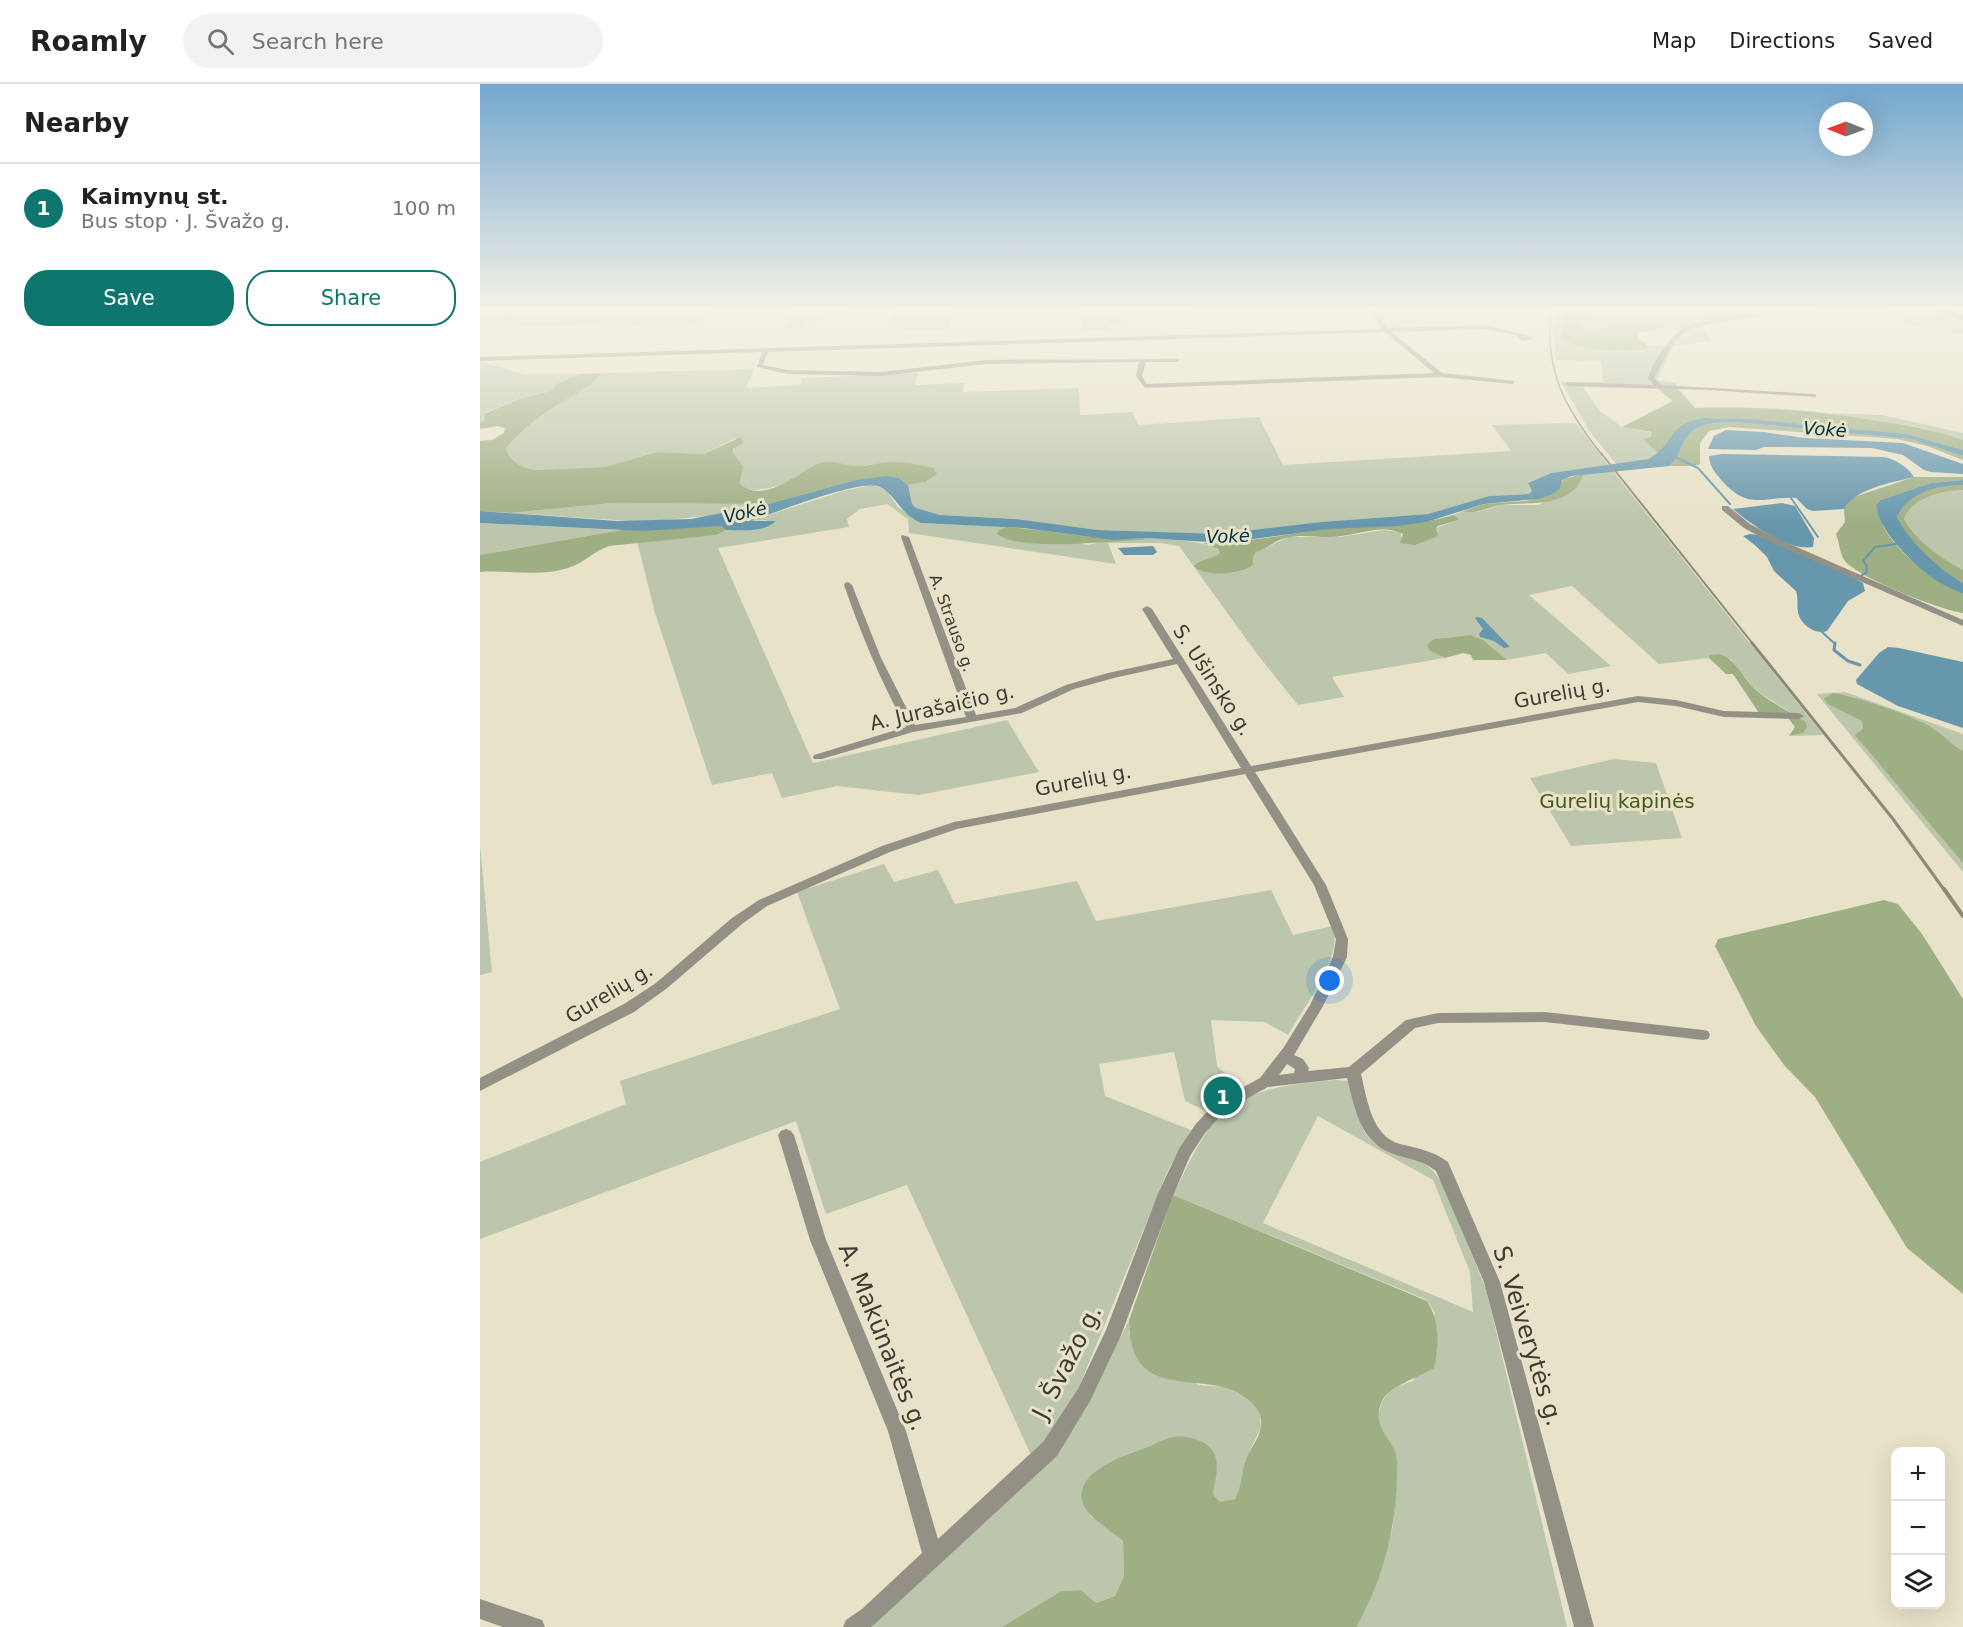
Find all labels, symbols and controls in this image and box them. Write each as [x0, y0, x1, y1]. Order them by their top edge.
search box [183, 14, 603, 68]
text: Roamly [30, 25, 147, 58]
icon: search [204, 25, 237, 58]
text: Search here [252, 29, 384, 54]
text: Map [1652, 29, 1696, 53]
text: Directions [1729, 29, 1835, 53]
text: Saved [1868, 29, 1933, 53]
north arrow [1819, 102, 1873, 156]
text: Nearby [24, 108, 129, 138]
text: Kaimynų st. [81, 184, 229, 209]
text: 1 [37, 196, 50, 220]
text: 100 m [392, 196, 456, 220]
text: Bus stop · J. Švažo g. [81, 209, 290, 233]
button: Save [24, 270, 234, 326]
button: Share [246, 270, 456, 326]
water label: Vokė [1802, 417, 1848, 441]
water label: Vokė [721, 497, 769, 527]
water label: Vokė [1206, 525, 1250, 547]
street label: A. Strauso g. [926, 572, 978, 674]
street label: S. Ušinsko g. [1168, 620, 1258, 740]
street label: Gurelių g. [1512, 673, 1612, 713]
street label: A. Jurašaičio g. [867, 679, 1017, 735]
street label: Gurelių g. [1033, 759, 1133, 801]
park label: Gurelių kapinės [1539, 789, 1695, 813]
street label: Gurelių g. [561, 958, 657, 1028]
your location [1315, 966, 1344, 995]
pin: 1 [1204, 1074, 1242, 1118]
street label: A. Makūnaitės g. [833, 1239, 933, 1435]
street label: S. Veiverytės g. [1487, 1243, 1569, 1429]
street label: J. Švažo g. [1024, 1299, 1108, 1425]
map controls [1891, 1447, 1945, 1609]
button: + [1891, 1447, 1945, 1501]
button: − [1891, 1501, 1945, 1555]
button: layers [1891, 1555, 1945, 1609]

